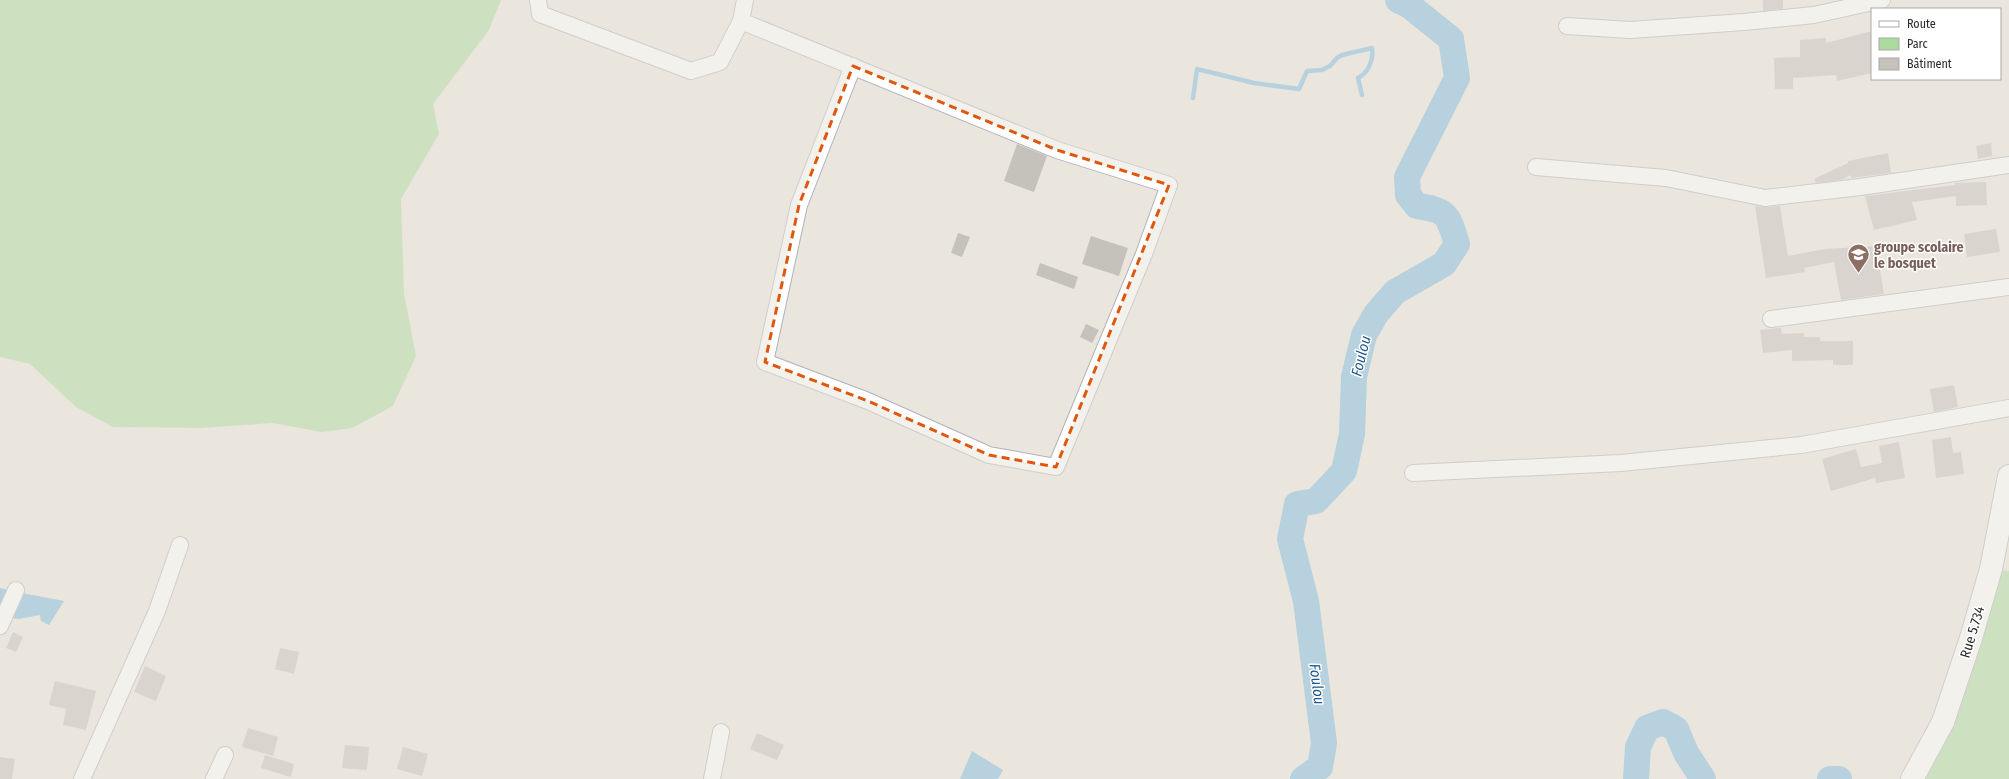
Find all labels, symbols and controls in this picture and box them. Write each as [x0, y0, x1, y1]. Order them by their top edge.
legend [1871, 8, 2001, 80]
text: Route [1907, 17, 1936, 31]
text: Parc [1907, 37, 1928, 51]
text: Bâtiment [1907, 57, 1952, 71]
place label: groupe scolaire le bosquet [1874, 239, 1964, 272]
school or university icon: groupe scolaire le bosquet [1846, 242, 1872, 275]
water label: Foulou [1347, 334, 1375, 378]
street label: Rue 5.734 [1957, 604, 1988, 660]
water label: Foulou [1306, 662, 1328, 706]

